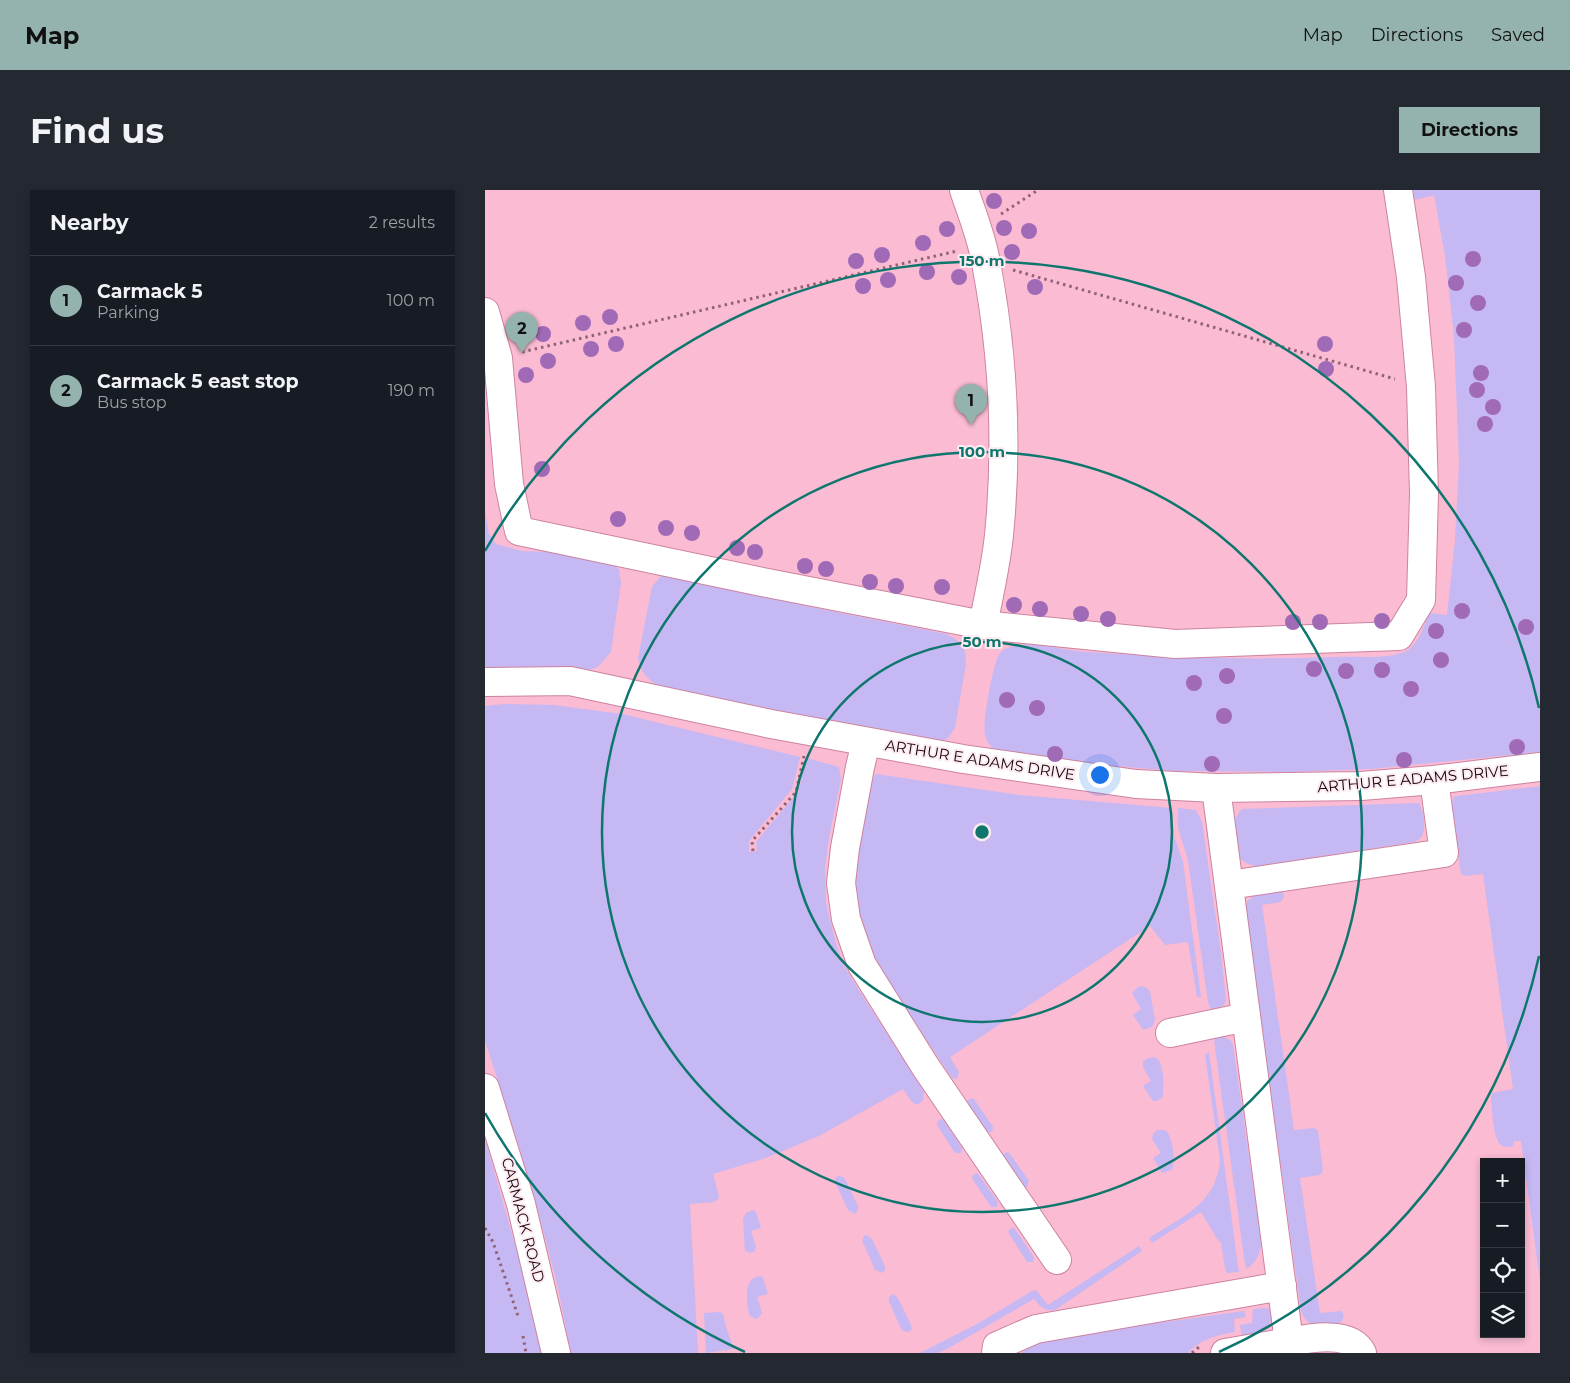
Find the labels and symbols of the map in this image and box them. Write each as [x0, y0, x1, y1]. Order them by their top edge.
text: 150 m [960, 251, 1004, 270]
pin: 2 [506, 312, 538, 353]
pin: 1 [955, 384, 987, 425]
text: 100 m [959, 442, 1005, 461]
text: 50 m [962, 632, 1002, 651]
street label: ARTHUR E ADAMS DRIVE [884, 735, 1076, 784]
street label: ARTHUR E ADAMS DRIVE [1317, 761, 1509, 796]
your location [1087, 762, 1113, 788]
centre of rings [973, 823, 991, 841]
street label: CARMACK ROAD [498, 1155, 549, 1284]

